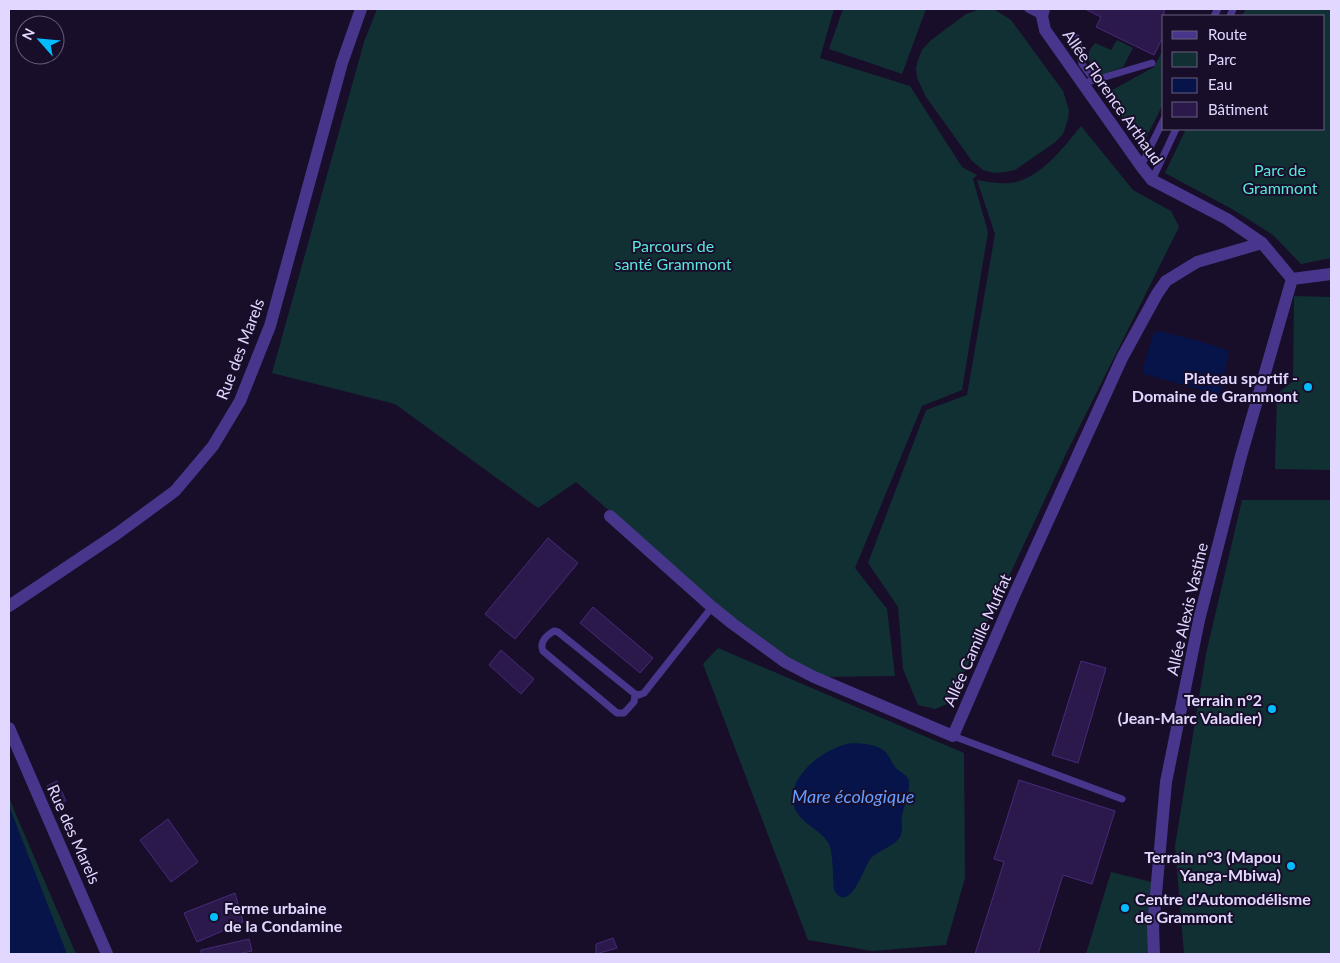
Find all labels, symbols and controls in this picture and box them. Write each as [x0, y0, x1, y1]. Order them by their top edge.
north arrow [15, 15, 65, 65]
legend [1162, 15, 1325, 130]
text: N [18, 25, 38, 43]
street label: Allée Florence Arthaud [1060, 25, 1167, 168]
text: Route [1208, 25, 1247, 43]
text: Parc [1208, 50, 1237, 68]
text: Eau [1208, 75, 1232, 93]
text: Bâtiment [1208, 100, 1269, 118]
park label: Parc de Grammont [1242, 160, 1318, 197]
park label: Parcours de santé Grammont [614, 236, 732, 273]
street label: Rue des Marels [212, 295, 268, 402]
place label: Plateau sportif - Domaine de Grammont [1132, 368, 1298, 405]
marker: Plateau sportif - Domaine de Grammont [1302, 381, 1314, 393]
street label: Allée Alexis Vastine [1162, 541, 1211, 677]
street label: Allée Camille Muffat [939, 570, 1014, 709]
place label: Terrain n°2 (Jean-Marc Valadier) [1118, 690, 1262, 727]
marker: Terrain n°2 (Jean-Marc Valadier) [1266, 703, 1278, 715]
street label: Rue des Marels [44, 781, 105, 887]
water label: Mare écologique [792, 785, 914, 807]
place label: Terrain n°3 (Mapou Yanga-Mbiwa) [1144, 847, 1281, 884]
marker: Terrain n°3 (Mapou Yanga-Mbiwa) [1285, 860, 1297, 872]
place label: Centre d'Automodélisme de Grammont [1135, 889, 1311, 926]
place label: Ferme urbaine de la Condamine [224, 898, 343, 935]
marker: Centre d'Automodélisme de Grammont [1119, 902, 1131, 914]
marker: Ferme urbaine de la Condamine [208, 911, 220, 923]

